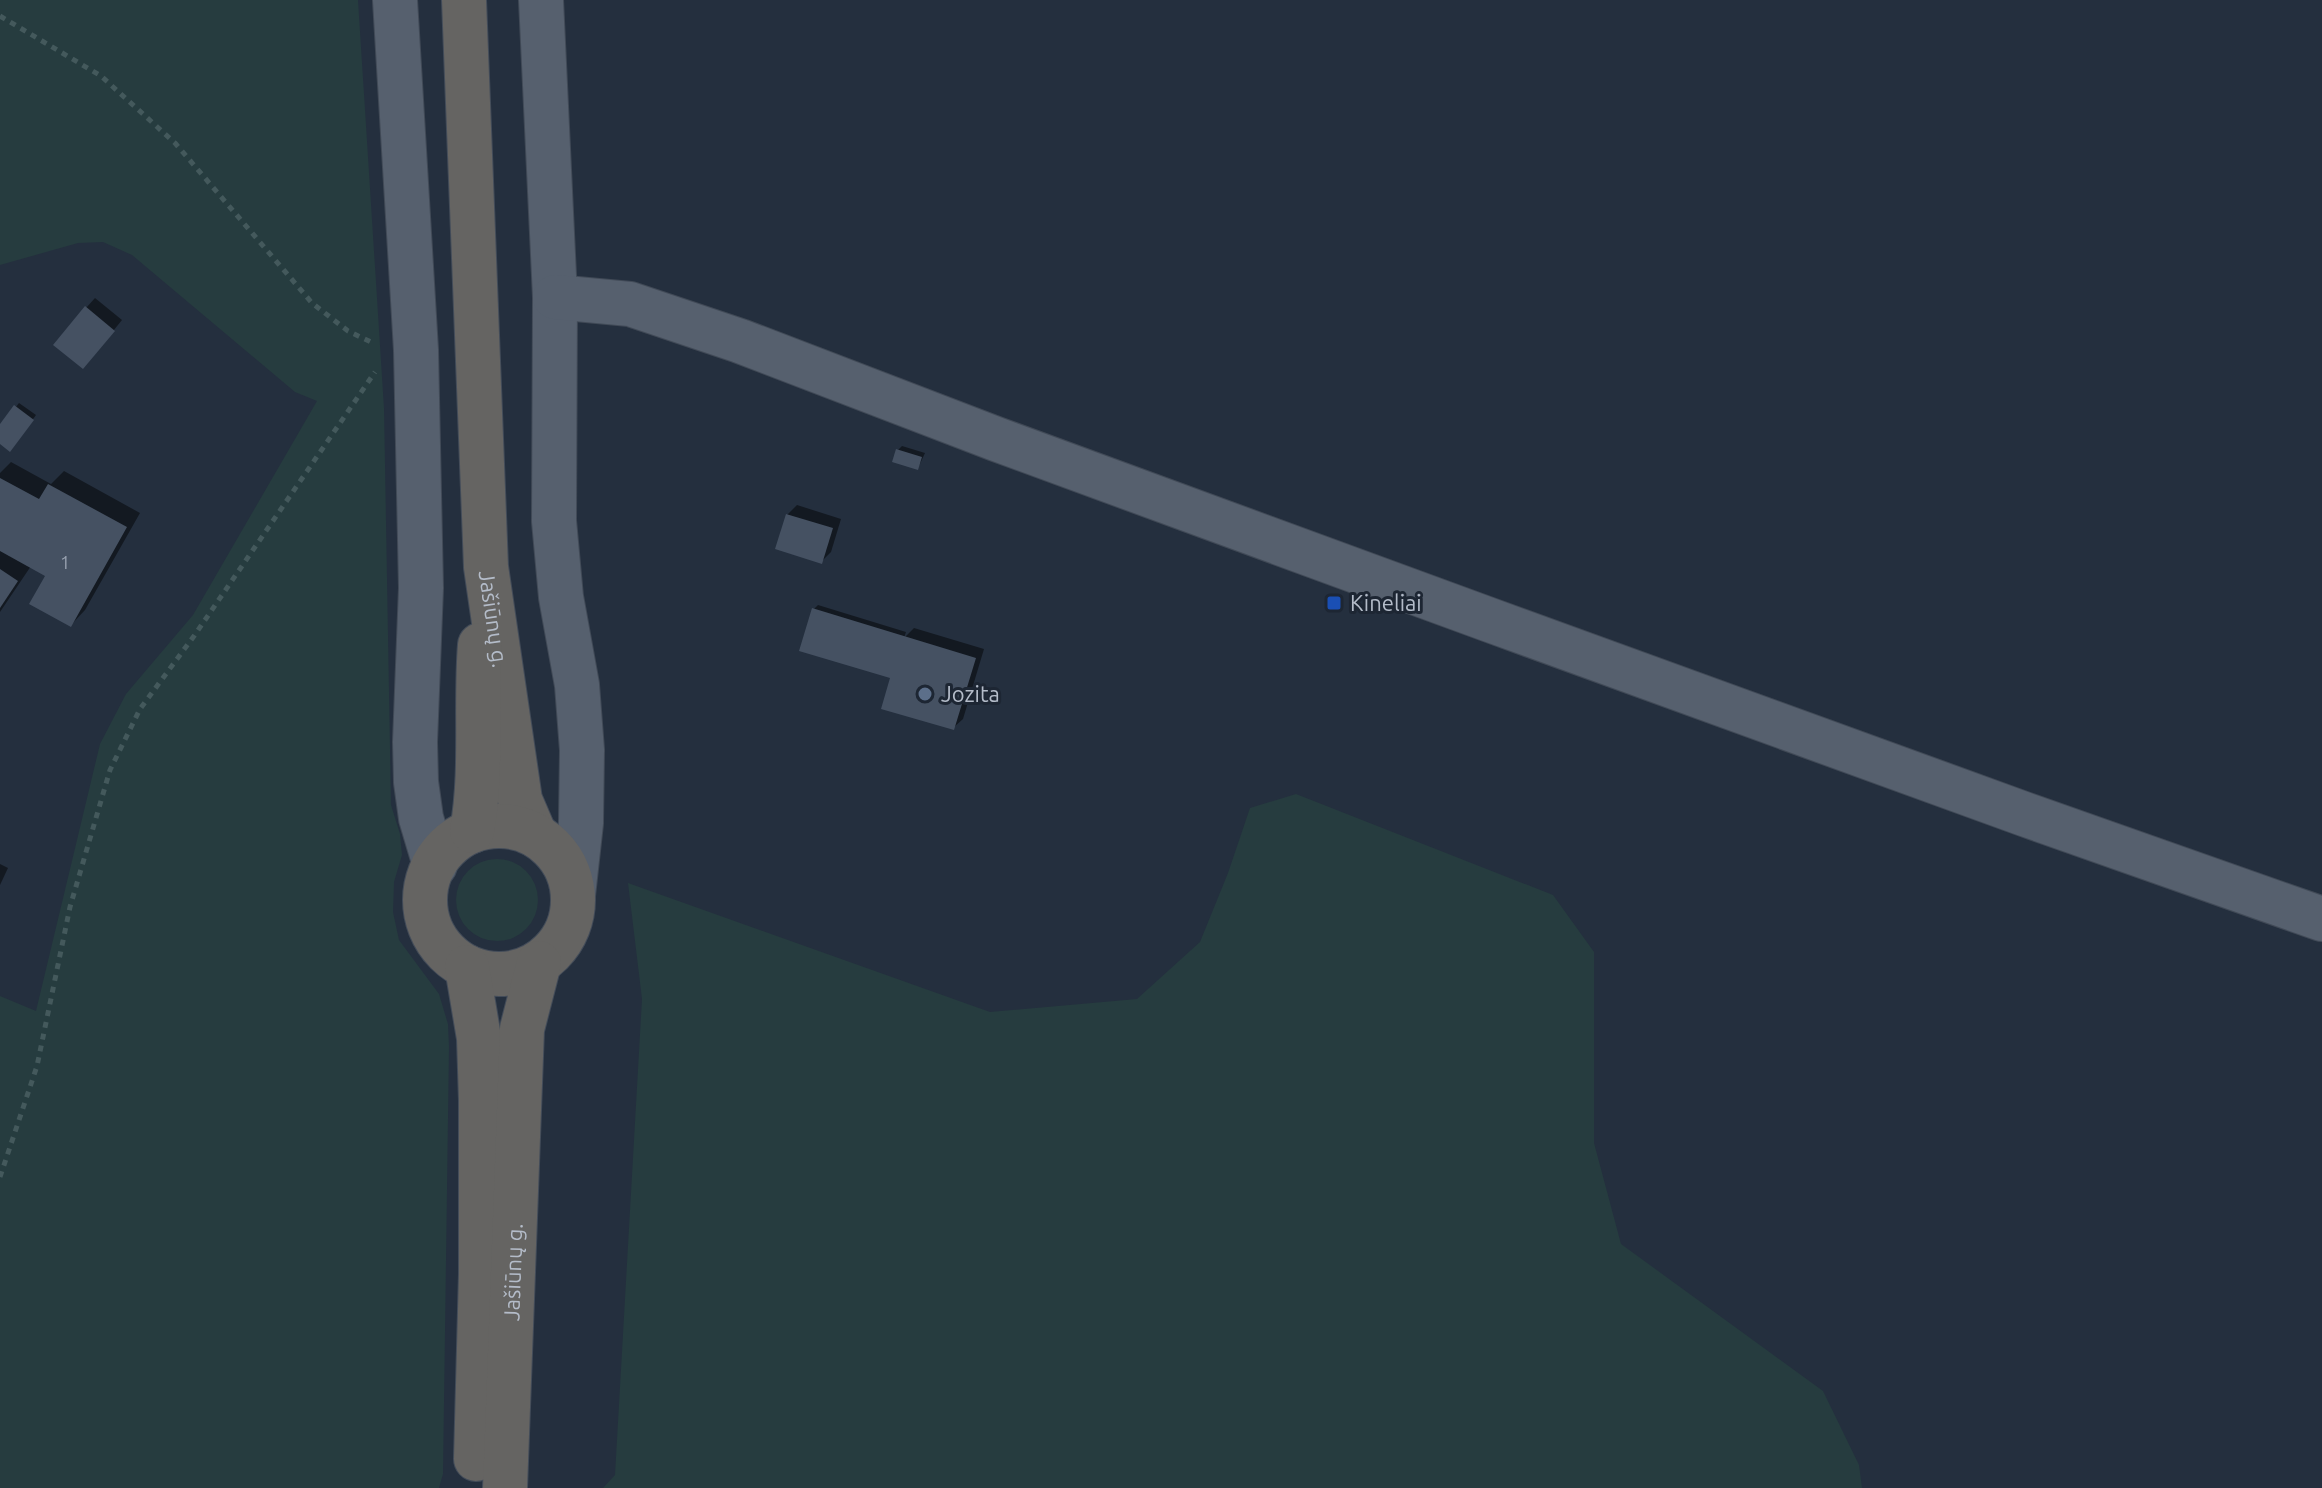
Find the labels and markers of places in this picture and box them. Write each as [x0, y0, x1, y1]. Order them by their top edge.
place label: Kineliai [1350, 590, 1422, 615]
marker: Kineliai [1325, 594, 1343, 612]
place label: Jozita [941, 681, 1000, 706]
marker: Jozita [916, 685, 934, 703]

